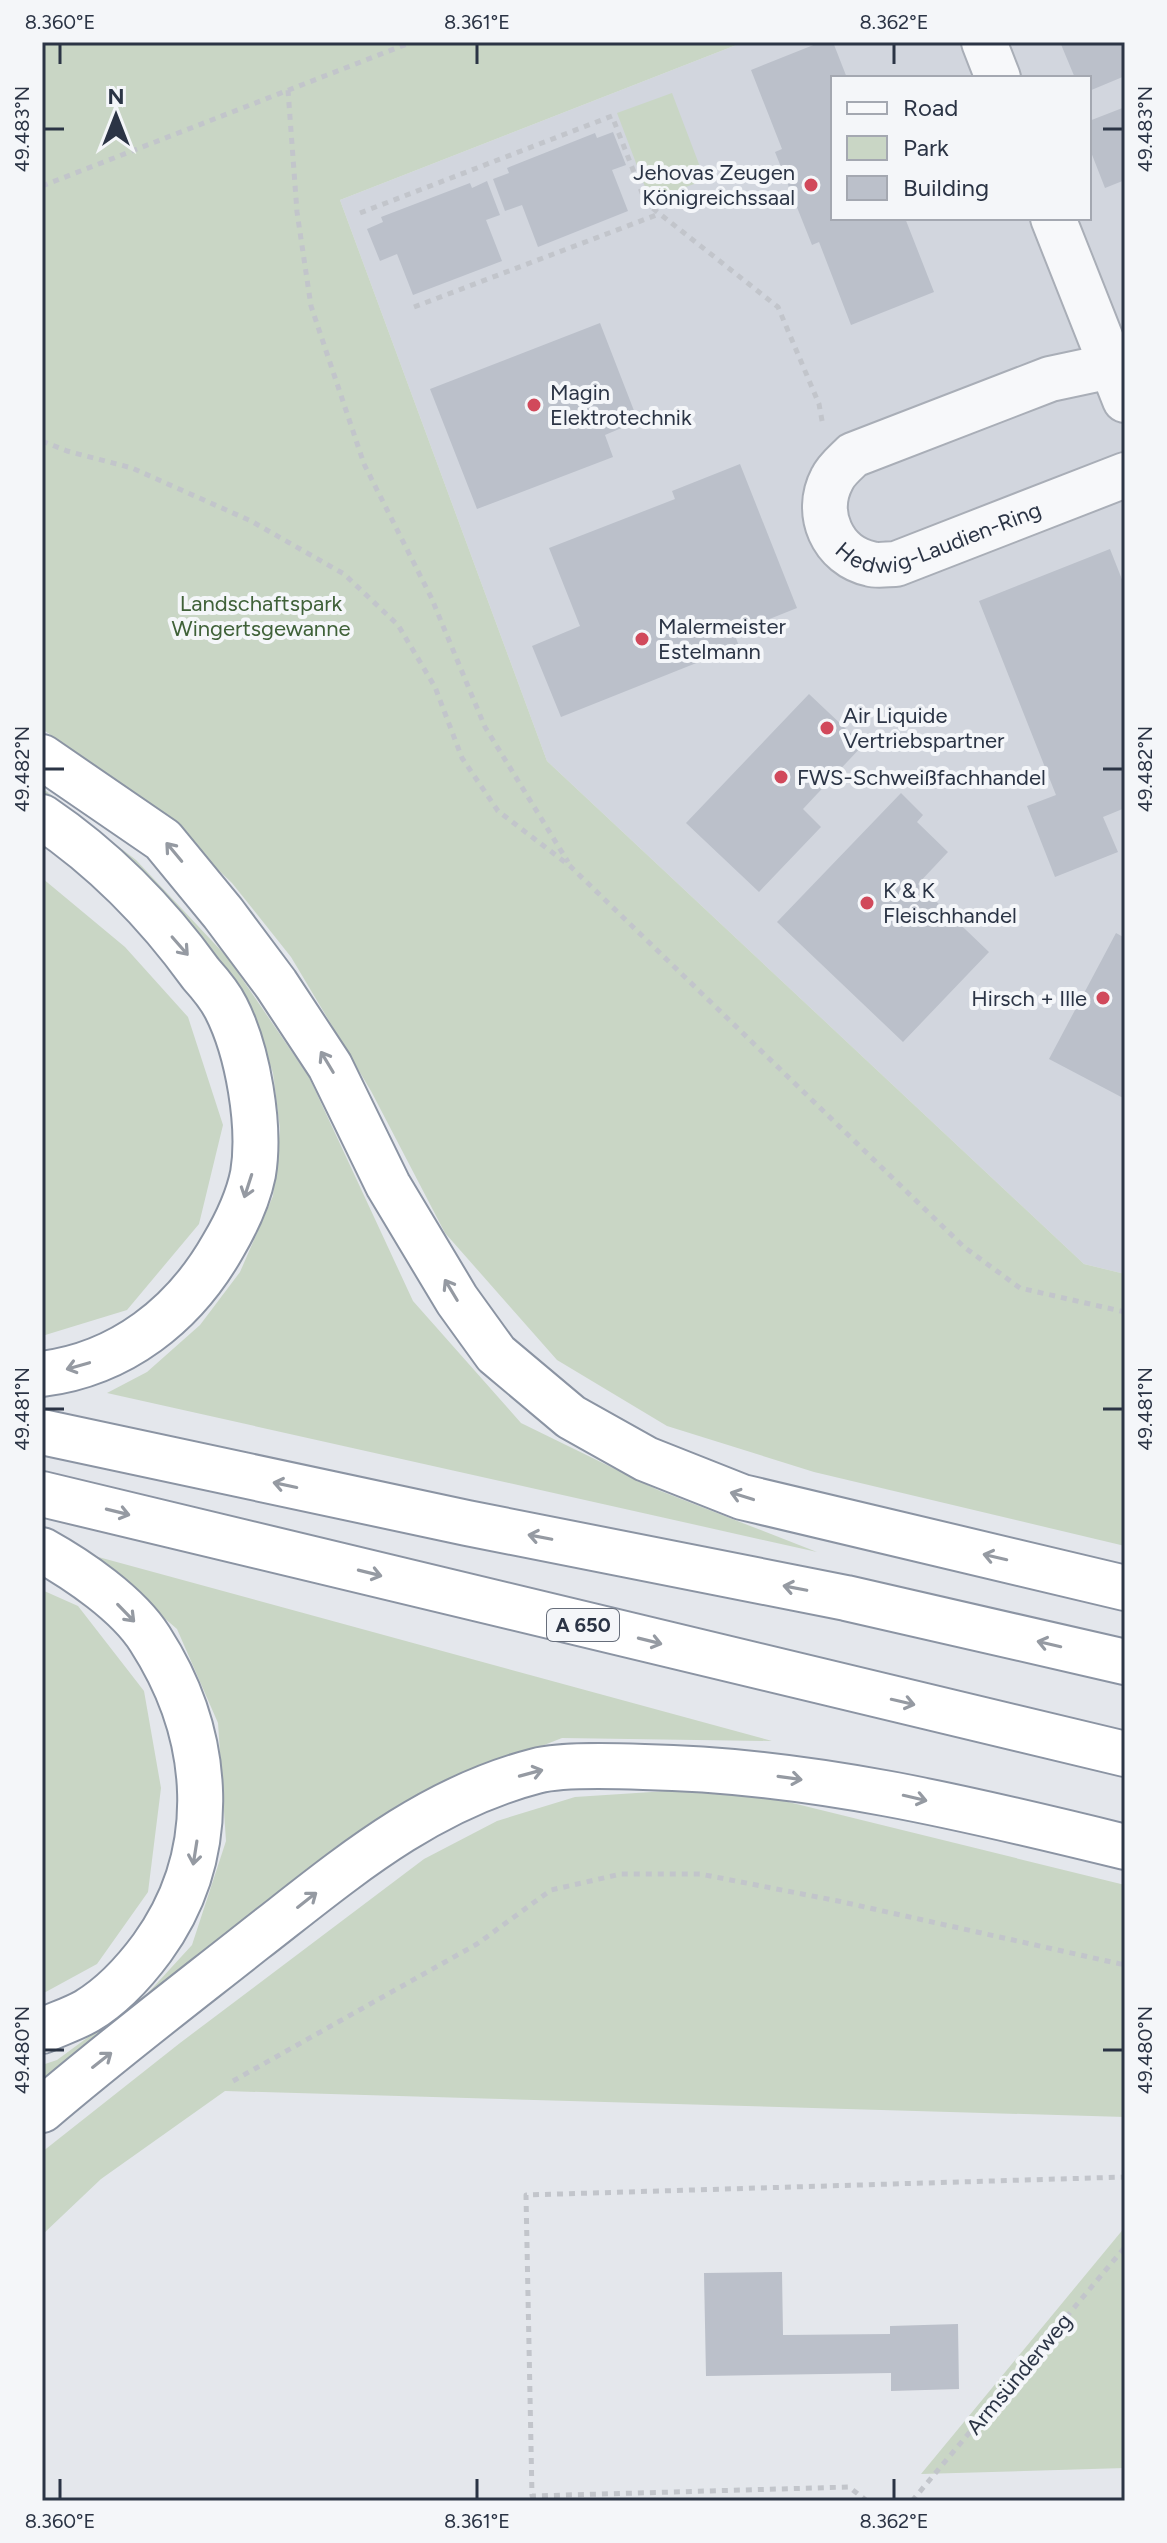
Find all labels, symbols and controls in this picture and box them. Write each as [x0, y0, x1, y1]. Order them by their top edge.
text: 8.360°E [25, 10, 95, 34]
text: 8.361°E [444, 10, 510, 34]
text: 8.362°E [859, 10, 929, 34]
north arrow [76, 76, 156, 156]
legend [831, 76, 1091, 220]
text: N [107, 83, 125, 110]
text: 49.483°N [10, 86, 34, 172]
text: 49.483°N [1133, 86, 1157, 172]
text: Road [903, 93, 958, 122]
text: Park [903, 133, 949, 162]
place label: Jehovas Zeugen Königreichssaal [633, 159, 795, 211]
text: Building [903, 173, 989, 202]
marker: Jehovas Zeugen Königreichssaal [802, 176, 820, 194]
place label: Magin Elektrotechnik [550, 379, 692, 431]
marker: Magin Elektrotechnik [525, 396, 543, 414]
street label: Hedwig-Laudien-Ring [830, 496, 1045, 579]
park label: Landschaftspark Wingertsgewanne [172, 590, 350, 642]
place label: Malermeister Estelmann [658, 613, 786, 665]
marker: Malermeister Estelmann [633, 630, 651, 648]
place label: Air Liquide Vertriebspartner [843, 702, 1005, 754]
marker: Air Liquide Vertriebspartner [818, 719, 836, 737]
text: 49.482°N [10, 726, 34, 812]
text: 49.482°N [1133, 726, 1157, 812]
place label: FWS-Schweißfachhandel [797, 764, 1046, 791]
marker: FWS-Schweißfachhandel [772, 768, 790, 786]
one-way arrow [165, 843, 183, 863]
place label: K & K Fleischhandel [883, 877, 1017, 929]
marker: K & K Fleischhandel [858, 894, 876, 912]
one-way arrow [171, 936, 189, 956]
place label: Hirsch + Ille [971, 985, 1087, 1012]
marker: Hirsch + Ille [1094, 989, 1112, 1007]
one-way arrow [318, 1051, 334, 1074]
one-way arrow [240, 1173, 255, 1198]
one-way arrow [443, 1279, 459, 1302]
one-way arrow [65, 1359, 91, 1374]
text: 49.481°N [10, 1367, 34, 1451]
text: 49.481°N [1133, 1367, 1157, 1451]
one-way arrow [273, 1477, 299, 1492]
one-way arrow [730, 1488, 755, 1502]
one-way arrow [104, 1505, 130, 1520]
one-way arrow [528, 1529, 553, 1544]
one-way arrow [982, 1549, 1008, 1564]
one-way arrow [357, 1567, 383, 1582]
one-way arrow [783, 1580, 808, 1595]
one-way arrow [117, 1603, 135, 1623]
road number: A 650 [547, 1609, 619, 1641]
one-way arrow [637, 1635, 663, 1650]
one-way arrow [1037, 1636, 1062, 1651]
one-way arrow [890, 1695, 916, 1710]
one-way arrow [518, 1764, 544, 1779]
one-way arrow [777, 1771, 802, 1786]
one-way arrow [902, 1791, 928, 1806]
one-way arrow [187, 1840, 202, 1866]
one-way arrow [296, 1891, 317, 1908]
text: 49.480°N [10, 2006, 34, 2094]
text: 49.480°N [1133, 2006, 1157, 2094]
one-way arrow [91, 2052, 112, 2069]
street label: Armsünderweg [960, 2308, 1078, 2440]
text: 8.360°E [25, 2509, 95, 2533]
text: 8.361°E [444, 2509, 510, 2533]
text: 8.362°E [859, 2509, 929, 2533]

